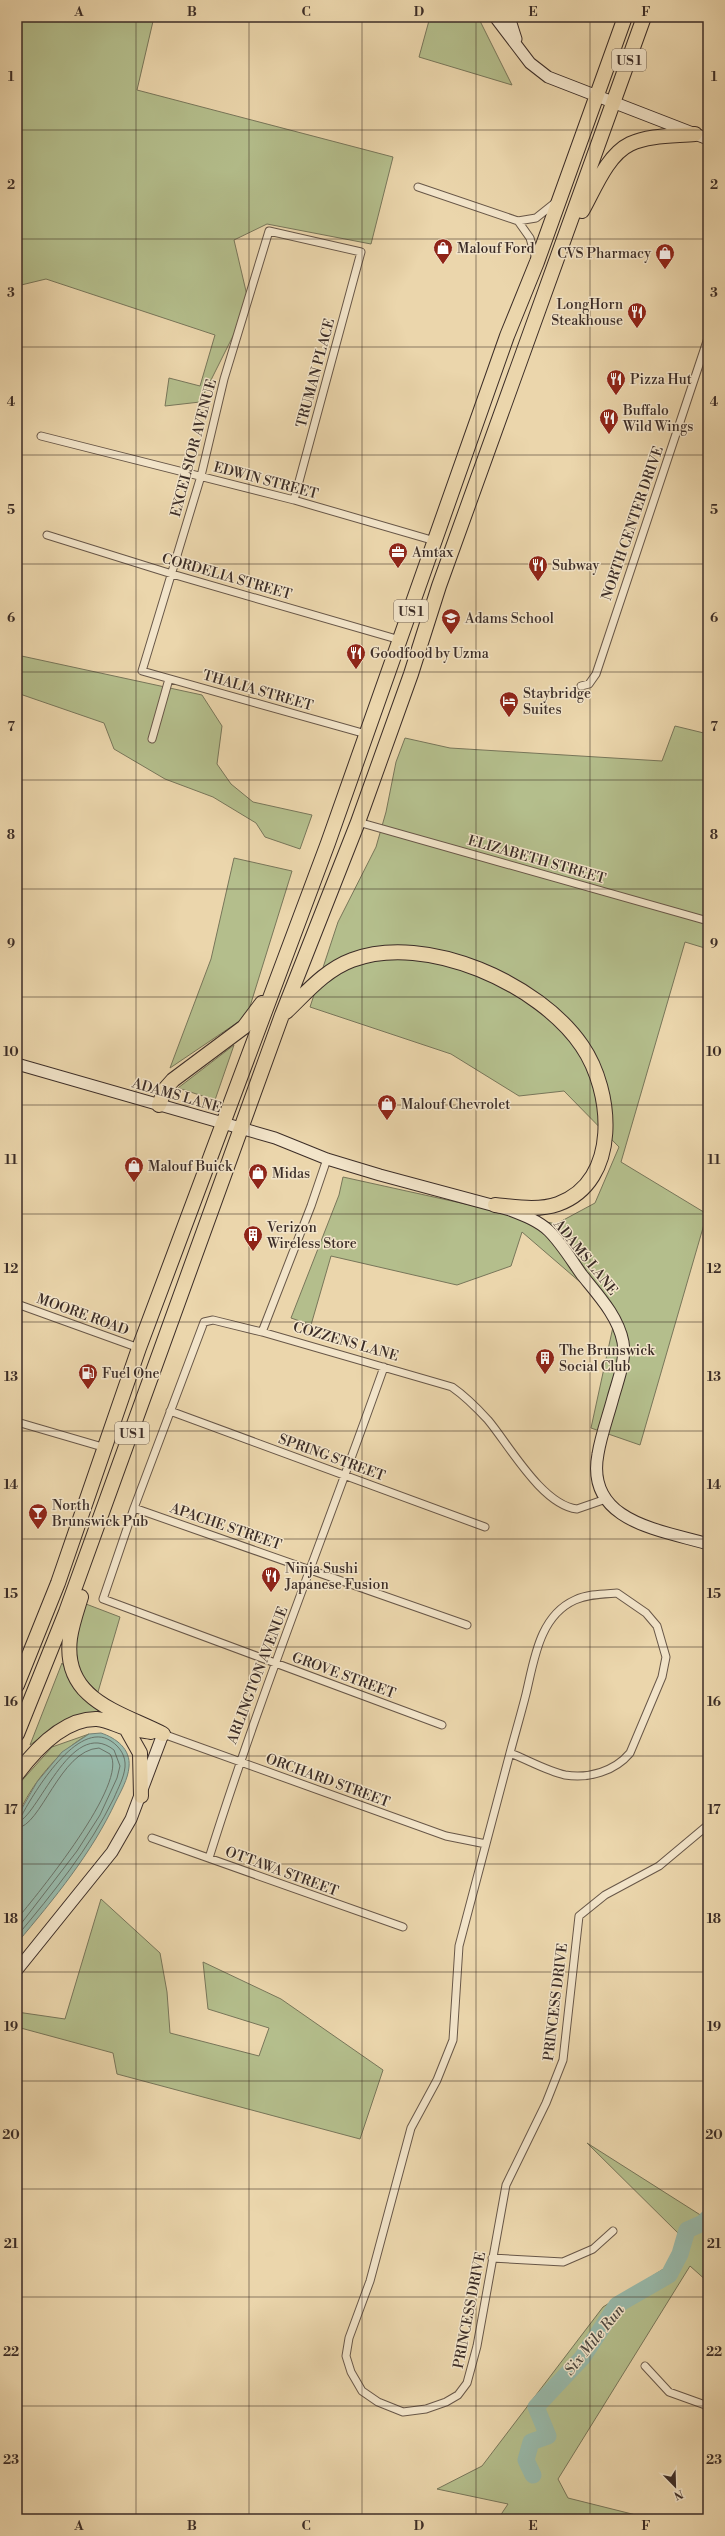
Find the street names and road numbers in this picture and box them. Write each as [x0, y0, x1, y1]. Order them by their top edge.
road number: US 1 [612, 49, 646, 71]
street label: TRUMAN PLACE [293, 317, 339, 430]
street label: EXCELSIOR AVENUE [167, 377, 221, 519]
street label: NORTH CENTER DRIVE [598, 444, 668, 603]
street label: EDWIN STREET [211, 458, 320, 504]
street label: CORDELIA STREET [160, 550, 294, 604]
road number: US 1 [394, 600, 428, 622]
street label: THALIA STREET [200, 667, 315, 715]
street label: ELIZABETH STREET [466, 832, 608, 888]
street label: ADAMS LANE [129, 1074, 223, 1117]
street label: ADAMS LANE [549, 1215, 621, 1299]
street label: MOORE ROAD [34, 1290, 131, 1340]
street label: COZZENS LANE [291, 1318, 401, 1366]
road number: US 1 [115, 1422, 149, 1444]
street label: SPRING STREET [276, 1430, 388, 1486]
street label: APACHE STREET [167, 1499, 284, 1555]
street label: ARLINGTON AVENUE [223, 1604, 293, 1748]
street label: GROVE STREET [289, 1649, 398, 1703]
street label: ORCHARD STREET [263, 1750, 392, 1812]
street label: OTTAWA STREET [223, 1843, 341, 1901]
street label: PRINCESS DRIVE [540, 1942, 572, 2062]
street label: PRINCESS DRIVE [450, 2250, 490, 2370]

